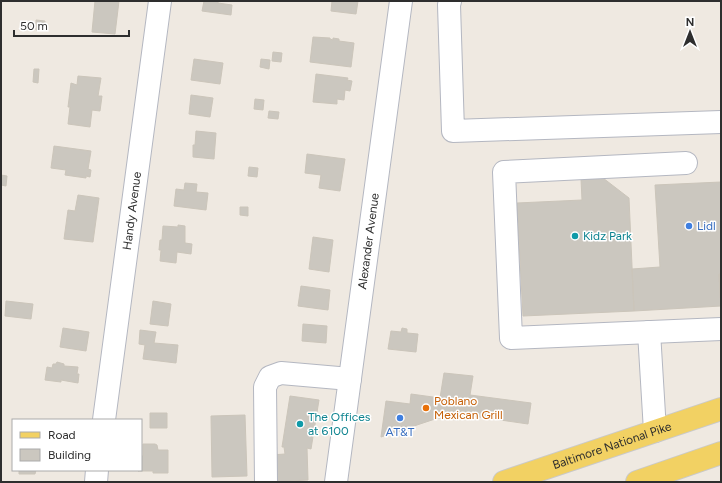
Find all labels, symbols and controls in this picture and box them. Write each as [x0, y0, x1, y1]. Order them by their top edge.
scale bar [14, 12, 129, 38]
north arrow [670, 12, 710, 52]
text: N [686, 16, 694, 29]
text: 50 m [20, 19, 48, 33]
street label: Handy Avenue [120, 170, 144, 251]
street label: Alexander Avenue [355, 192, 382, 290]
place label: Lidl [697, 219, 716, 233]
marker: Lidl [684, 221, 694, 231]
place label: Kidz Park [583, 229, 632, 243]
marker: Kidz Park [570, 231, 580, 241]
place label: Poblano Mexican Grill [434, 394, 503, 422]
marker: Poblano Mexican Grill [421, 403, 431, 413]
place label: The Offices at 6100 [308, 410, 371, 438]
marker: AT&T [395, 413, 405, 423]
legend [12, 419, 142, 471]
marker: The Offices at 6100 [295, 419, 305, 429]
street label: Baltimore National Pike [551, 419, 674, 472]
place label: AT&T [386, 425, 415, 439]
text: Road [48, 428, 76, 442]
text: Building [48, 448, 91, 462]

